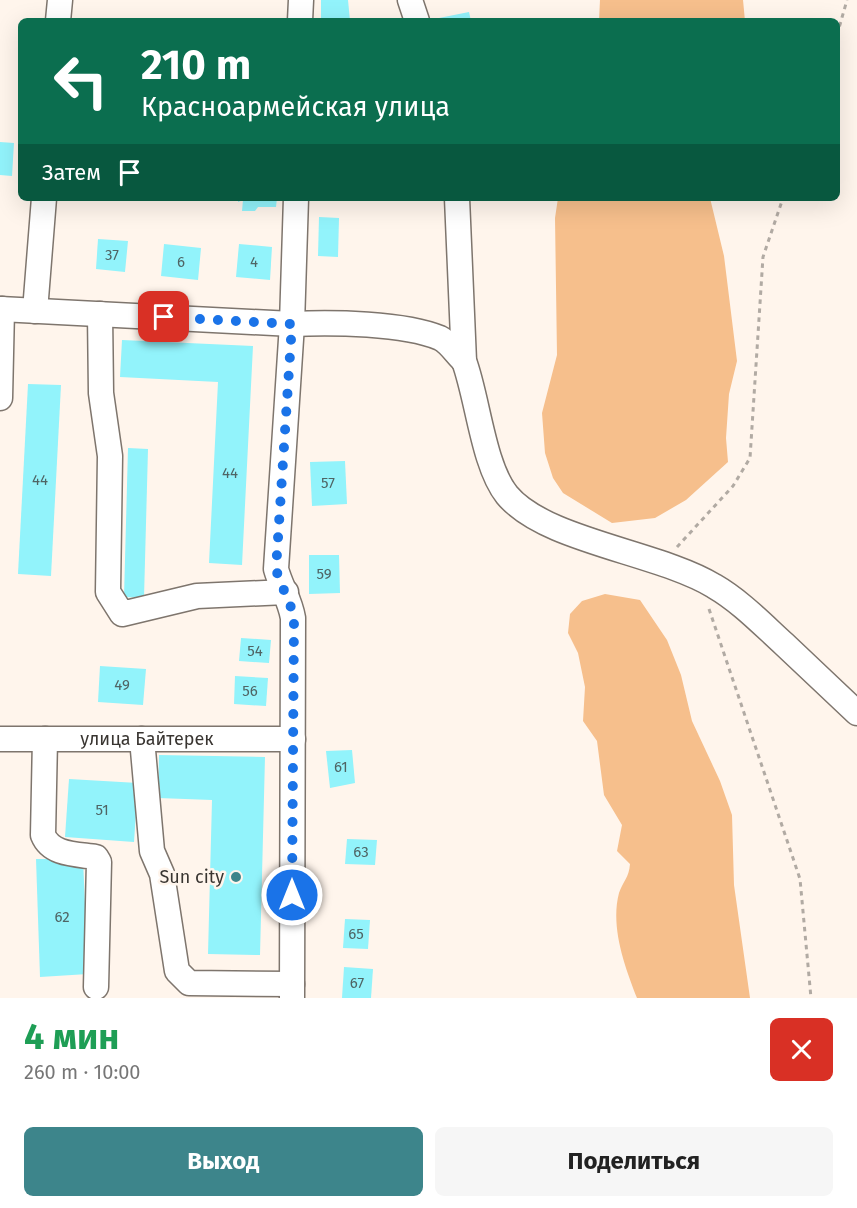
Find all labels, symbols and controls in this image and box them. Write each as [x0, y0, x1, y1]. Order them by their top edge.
text: 210 m [141, 40, 251, 90]
icon: left [42, 42, 120, 120]
text: Красноармейская улица [141, 91, 450, 123]
icon: arrive [113, 156, 146, 189]
text: Затем [42, 159, 101, 186]
house number: 37 [105, 246, 119, 264]
house number: 6 [177, 253, 185, 271]
house number: 4 [250, 253, 258, 271]
pin [138, 291, 189, 342]
icon: arrive [147, 300, 180, 333]
house number: 44 [222, 464, 238, 482]
house number: 44 [32, 471, 48, 489]
house number: 57 [321, 474, 335, 492]
house number: 59 [316, 565, 332, 583]
house number: 54 [247, 642, 263, 660]
house number: 49 [114, 676, 130, 694]
house number: 56 [242, 682, 258, 700]
street label: улица Байтерек [80, 728, 214, 750]
house number: 61 [334, 758, 348, 776]
house number: 51 [95, 801, 109, 819]
house number: 63 [353, 843, 369, 861]
position arrow [260, 863, 324, 927]
place label: Sun city [159, 866, 224, 888]
marker: Sun city [229, 870, 243, 884]
house number: 62 [54, 908, 70, 926]
house number: 65 [348, 925, 364, 943]
house number: 67 [350, 974, 364, 992]
text: 4 мин [24, 1015, 119, 1059]
button: close [770, 1018, 833, 1081]
text: 260 m · 10:00 [24, 1060, 141, 1084]
button: Выход [24, 1127, 423, 1196]
button: Поделиться [435, 1127, 833, 1196]

